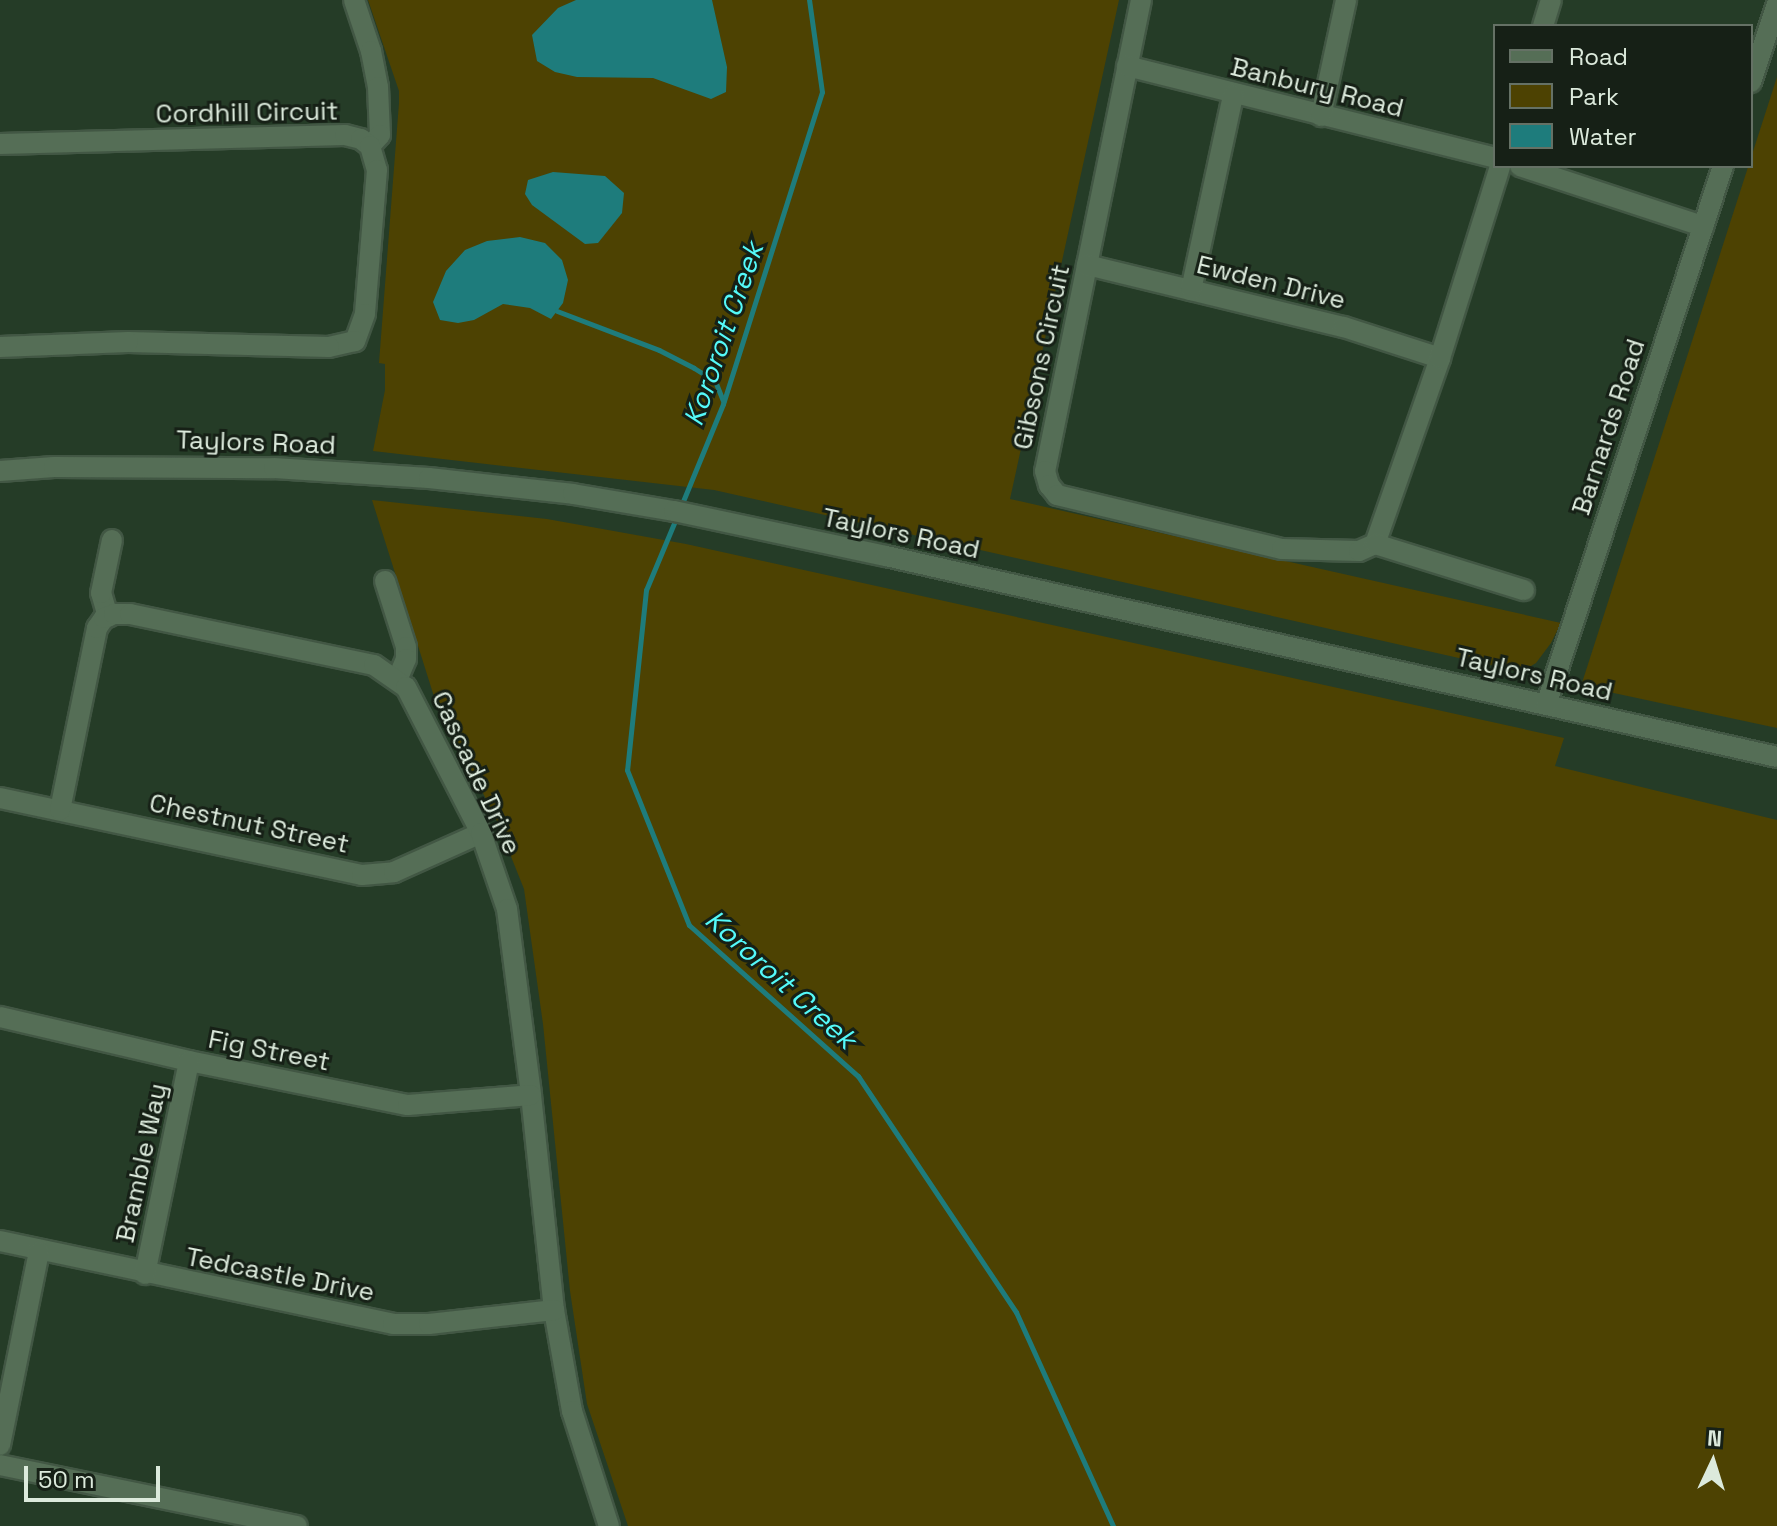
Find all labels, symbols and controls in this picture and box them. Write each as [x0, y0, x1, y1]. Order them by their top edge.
legend [1493, 24, 1753, 168]
text: Road [1569, 41, 1628, 72]
street label: Banbury Road [1227, 51, 1407, 125]
text: Park [1569, 81, 1619, 112]
street label: Cordhill Circuit [155, 96, 339, 130]
text: Water [1569, 121, 1637, 152]
water label: Kororoit Creek [676, 238, 770, 430]
street label: Ewden Drive [1193, 249, 1349, 317]
street label: Gibsons Circuit [1007, 262, 1077, 452]
street label: Barnards Road [1566, 335, 1652, 519]
street label: Taylors Road [176, 425, 336, 461]
street label: Taylors Road [820, 502, 982, 566]
street label: Taylors Road [1453, 642, 1615, 708]
street label: Cascade Drive [425, 686, 527, 860]
street label: Chestnut Street [146, 788, 352, 860]
water label: Kororoit Creek [699, 902, 863, 1056]
street label: Fig Street [206, 1024, 332, 1078]
street label: Bramble Way [110, 1080, 174, 1246]
street label: Tedcastle Drive [183, 1241, 377, 1309]
north arrow [1673, 1422, 1753, 1502]
text: N [1706, 1424, 1723, 1453]
scale bar [28, 1450, 164, 1500]
text: 50 m [38, 1464, 95, 1495]

